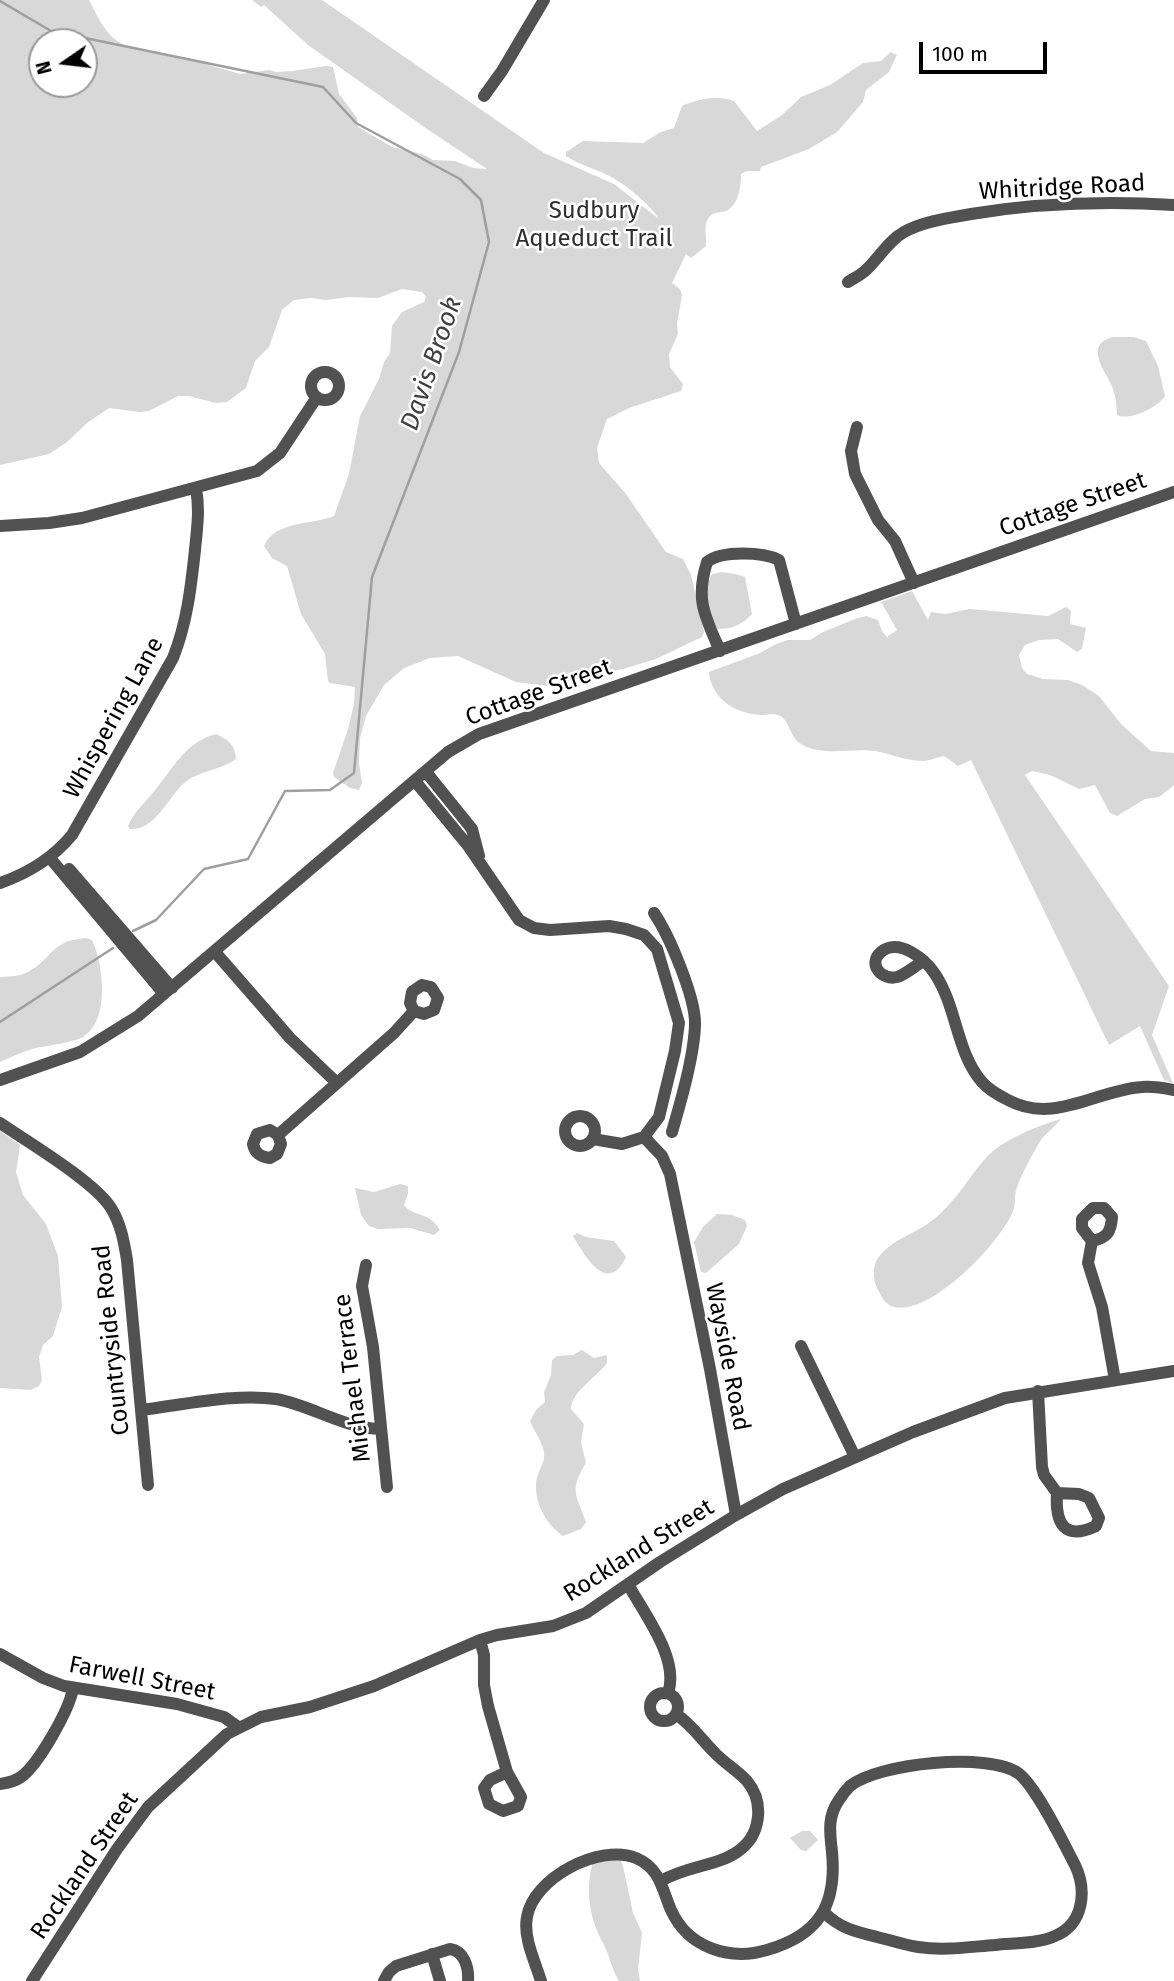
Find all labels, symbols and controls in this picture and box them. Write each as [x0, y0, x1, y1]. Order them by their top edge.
north arrow [28, 28, 98, 98]
scale bar [922, 28, 1050, 72]
text: 100 m [932, 41, 988, 67]
text: N [31, 59, 57, 77]
street label: Whitridge Road [978, 169, 1146, 207]
park label: Sudbury Aqueduct Trail [516, 197, 672, 253]
water label: Davis Brook [395, 293, 469, 435]
street label: Cottage Street [996, 466, 1150, 544]
street label: Whispering Lane [58, 632, 170, 804]
street label: Cottage Street [462, 653, 616, 733]
street label: Countryside Road [88, 1243, 136, 1437]
street label: Wayside Road [699, 1280, 755, 1434]
street label: Michael Terrace [328, 1292, 378, 1464]
street label: Rockland Street [559, 1493, 719, 1609]
street label: Farwell Street [66, 1651, 218, 1707]
street label: Rockland Street [25, 1787, 145, 1945]

